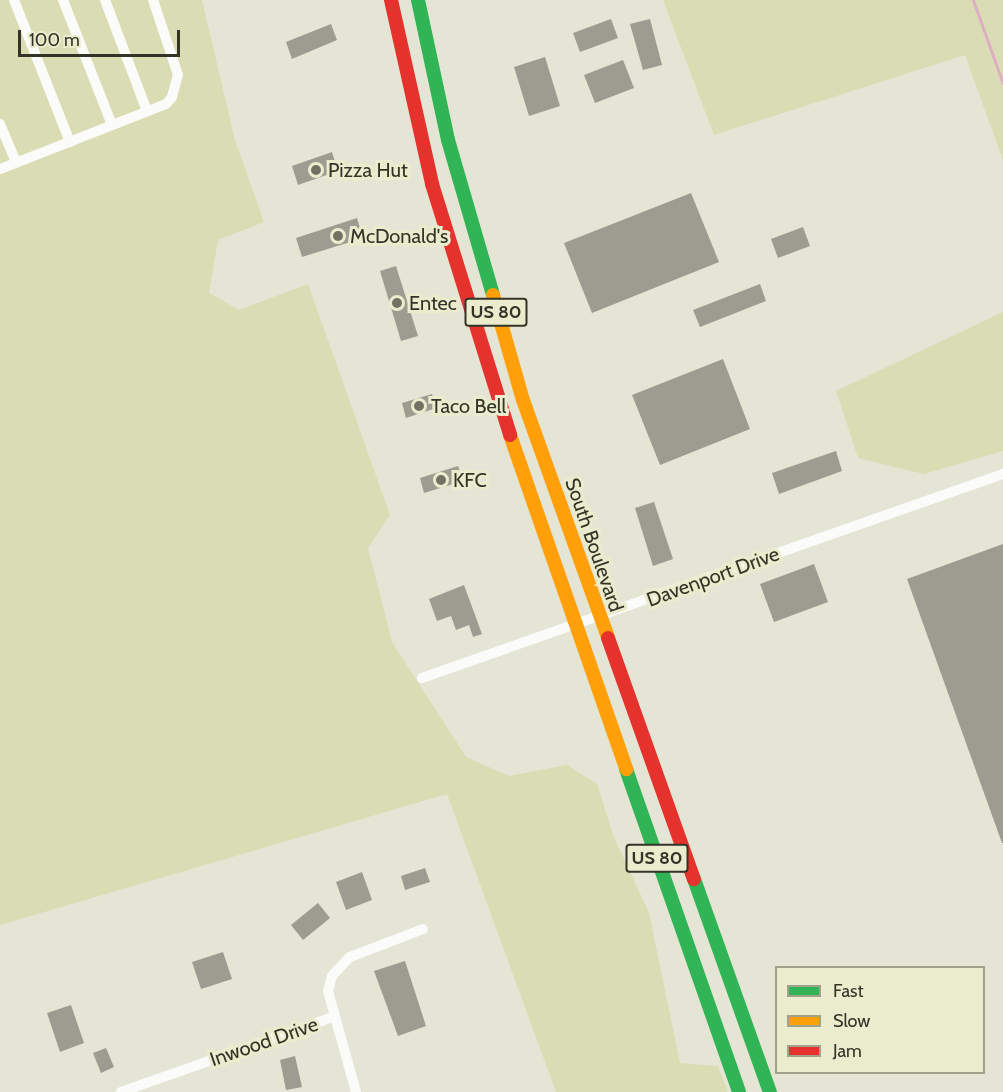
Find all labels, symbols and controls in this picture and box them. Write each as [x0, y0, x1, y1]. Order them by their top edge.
scale bar [21, 18, 183, 56]
text: 100 m [29, 29, 80, 51]
place label: Pizza Hut [328, 158, 408, 182]
marker: Pizza Hut [309, 163, 323, 177]
place label: McDonald's [350, 224, 448, 248]
marker: McDonald's [331, 229, 345, 243]
place label: Entec [409, 291, 457, 315]
marker: Entec [390, 296, 404, 310]
road number: US 80 [464, 297, 528, 327]
place label: Taco Bell [431, 394, 506, 418]
marker: Taco Bell [412, 399, 426, 413]
place label: KFC [453, 468, 487, 492]
marker: KFC [434, 473, 448, 487]
street label: South Boulevard [560, 475, 628, 615]
street label: Davenport Drive [643, 542, 783, 612]
road number: US 80 [626, 843, 688, 873]
legend [775, 966, 985, 1074]
text: Fast [833, 980, 864, 1002]
text: Slow [833, 1010, 870, 1032]
street label: Inwood Drive [207, 1012, 321, 1072]
text: Jam [833, 1040, 862, 1062]

